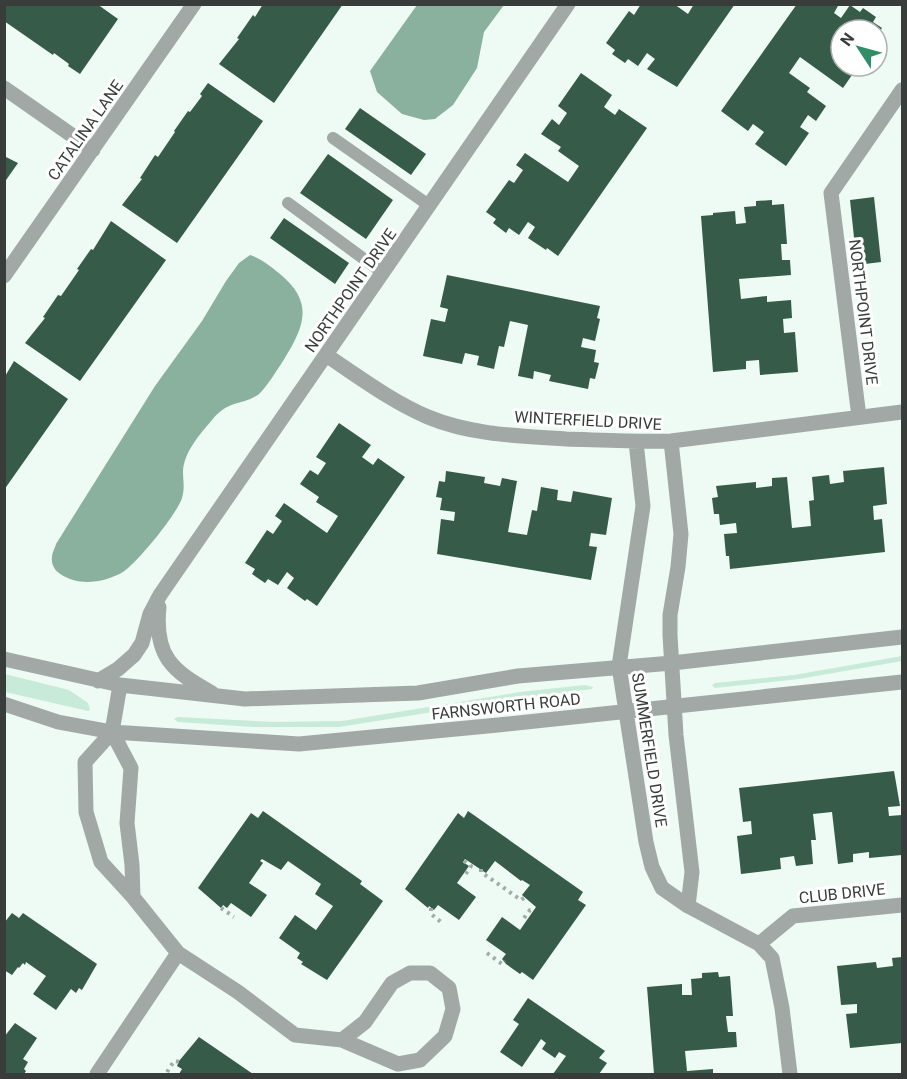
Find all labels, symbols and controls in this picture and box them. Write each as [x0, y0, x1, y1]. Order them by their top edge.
north arrow [829, 18, 889, 78]
text: N [836, 29, 858, 50]
street label: CATALINA LANE [44, 77, 127, 184]
street label: NORTHPOINT DRIVE [301, 225, 400, 356]
street label: NORTHPOINT DRIVE [845, 238, 882, 386]
street label: WINTERFIELD DRIVE [514, 407, 662, 434]
street label: SUMMERFIELD DRIVE [628, 671, 671, 829]
street label: FARNSWORTH ROAD [431, 689, 582, 724]
street label: CLUB DRIVE [798, 880, 886, 907]

